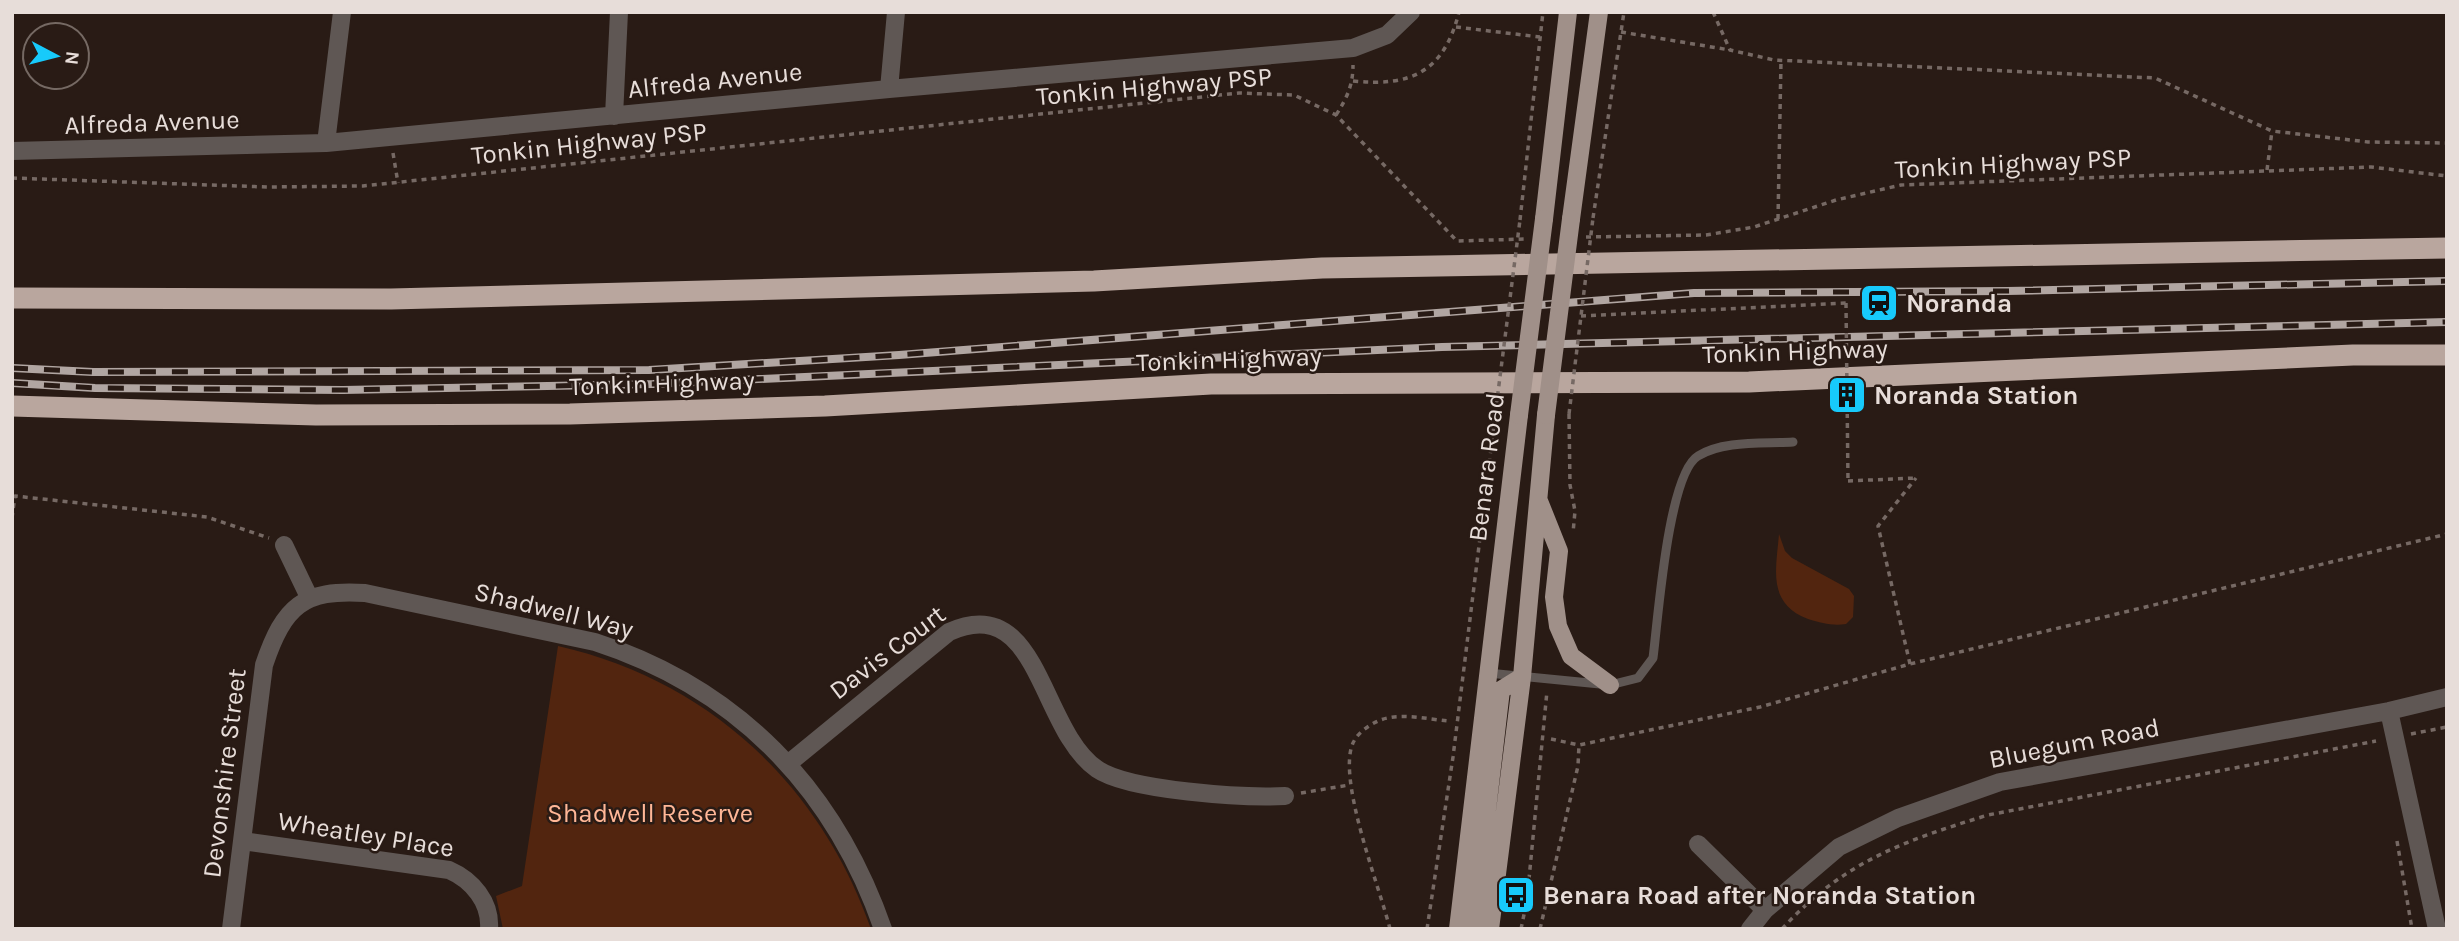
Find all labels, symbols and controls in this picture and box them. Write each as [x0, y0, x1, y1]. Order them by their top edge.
north arrow [21, 21, 91, 91]
text: N [60, 50, 84, 66]
street label: Alfreda Avenue [626, 56, 804, 105]
street label: Tonkin Highway PSP [1035, 61, 1273, 112]
street label: Alfreda Avenue [64, 104, 240, 141]
street label: Tonkin Highway PSP [470, 116, 708, 171]
street label: Tonkin Highway PSP [1894, 142, 2132, 185]
station icon: Noranda [1858, 282, 1900, 324]
place label: Noranda [1906, 288, 2012, 319]
street label: Tonkin Highway [1702, 333, 1888, 370]
street label: Tonkin Highway [1136, 341, 1322, 378]
street label: Tonkin Highway [569, 365, 755, 402]
building icon: Noranda Station [1826, 374, 1868, 416]
place label: Noranda Station [1874, 380, 2078, 411]
street label: Benara Road [1462, 391, 1511, 543]
street label: Shadwell Way [471, 576, 637, 645]
street label: Davis Court [823, 599, 952, 706]
street label: Devonshire Street [196, 666, 253, 880]
street label: Bluegum Road [1986, 712, 2162, 775]
park label: Shadwell Reserve [547, 798, 753, 829]
street label: Wheatley Place [276, 805, 456, 864]
bus stop icon: Benara Road after Noranda Station [1495, 874, 1537, 916]
place label: Benara Road after Noranda Station [1543, 880, 1976, 911]

